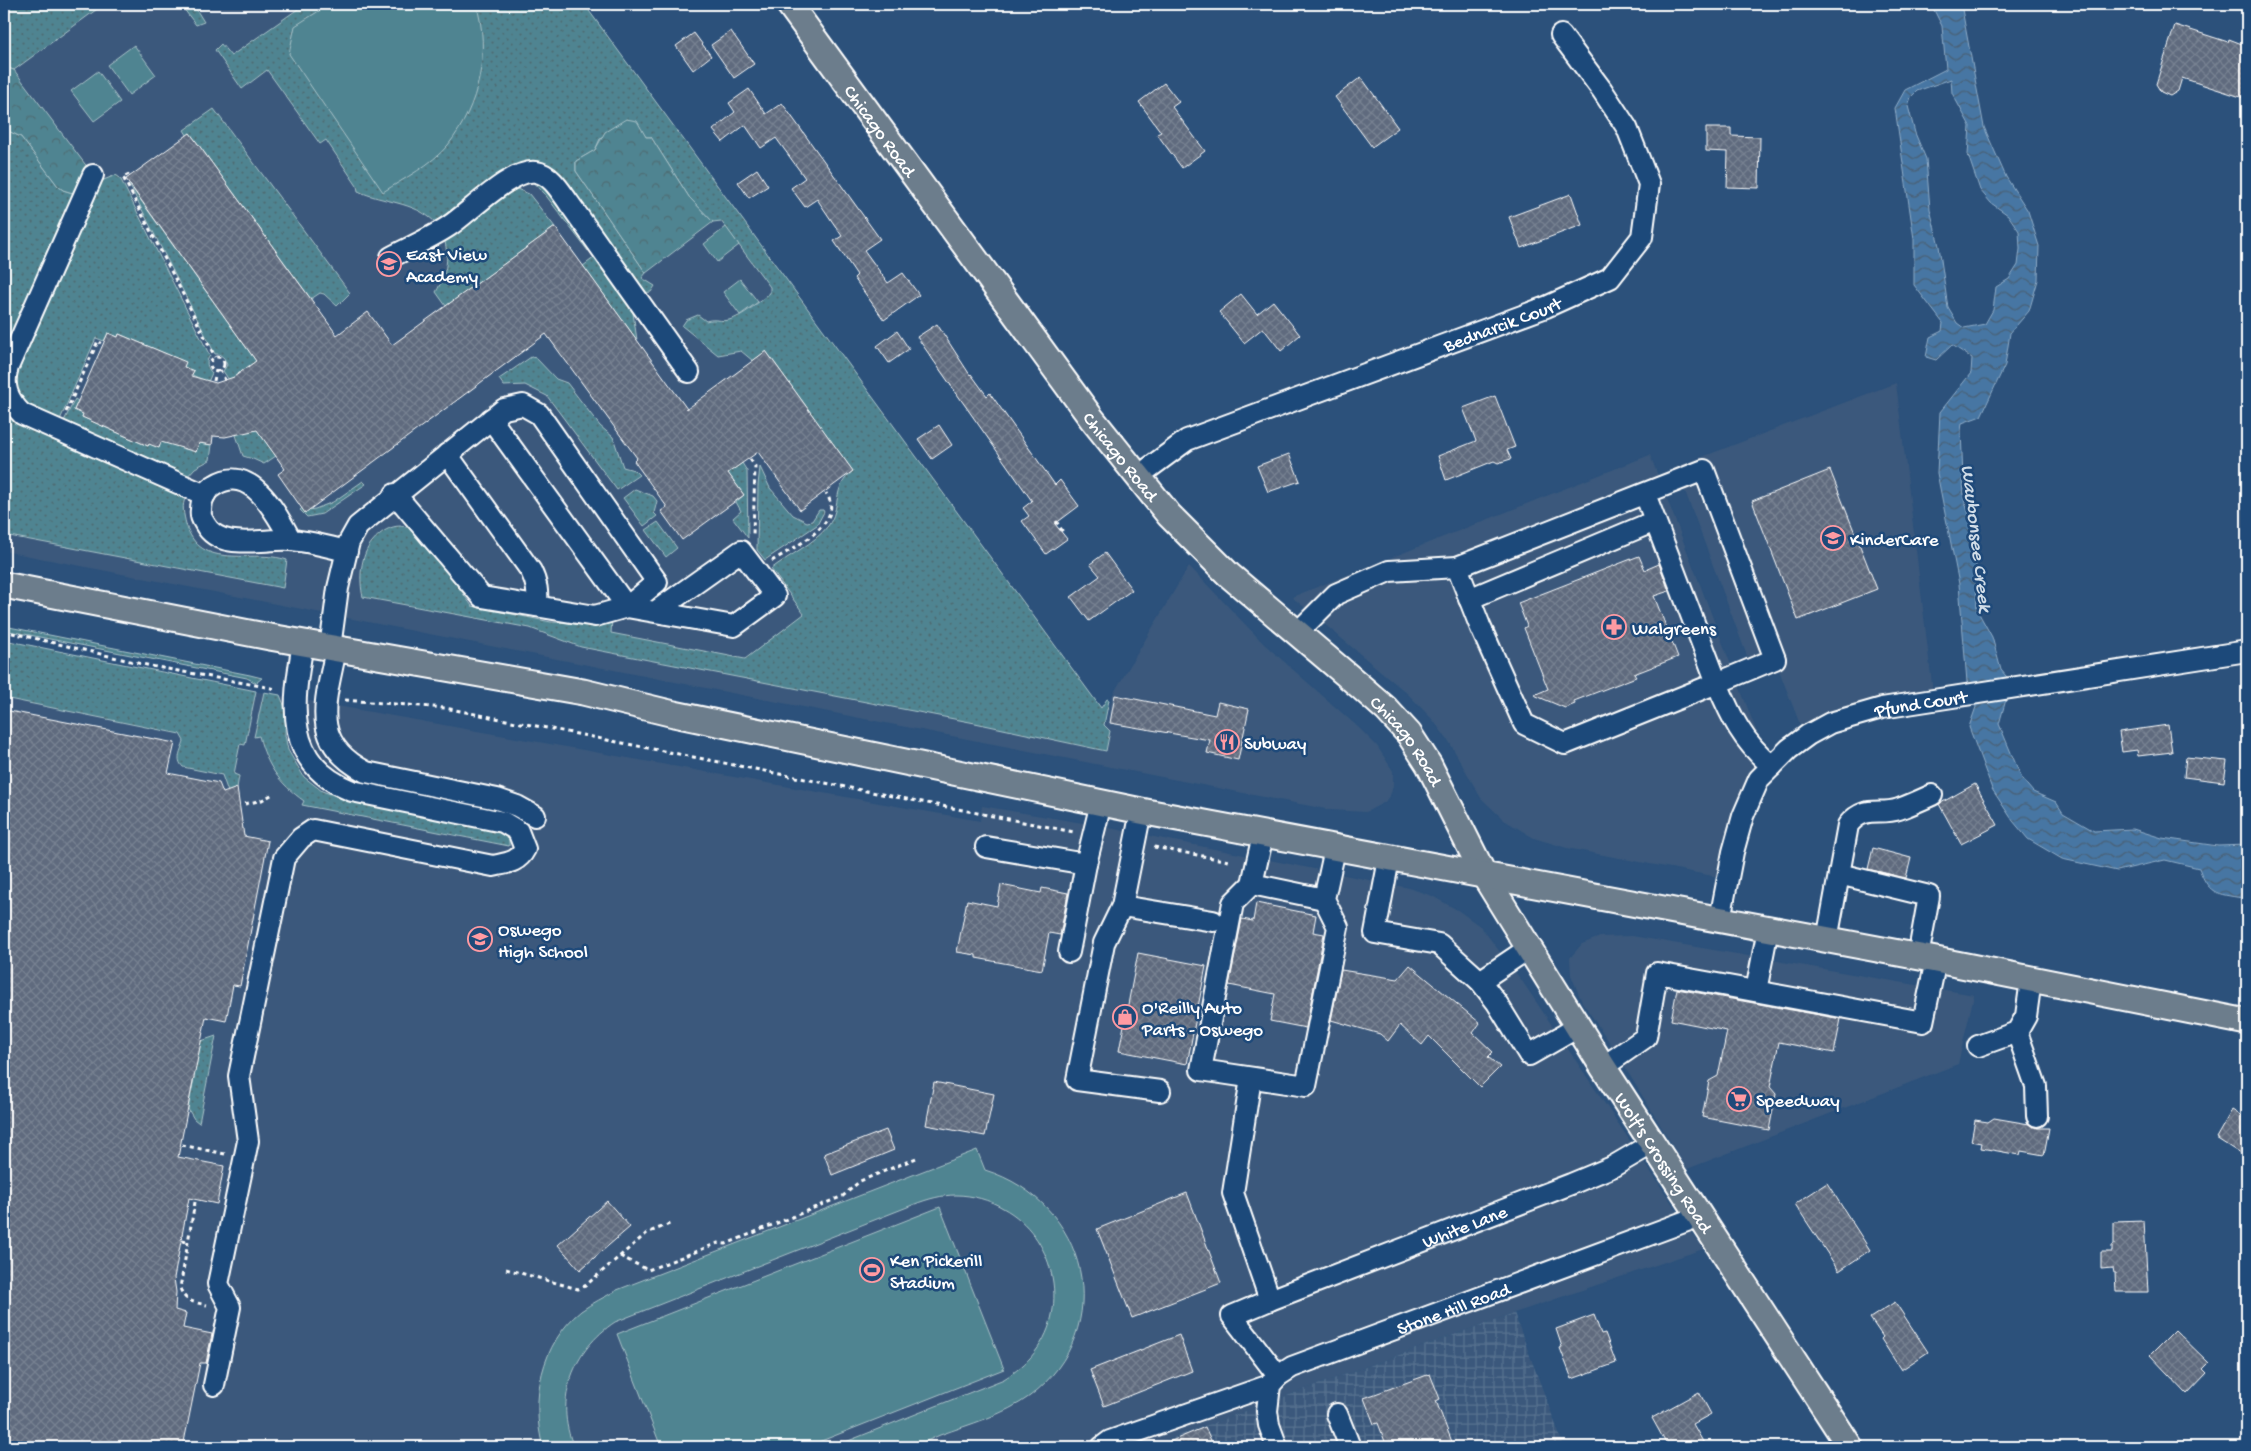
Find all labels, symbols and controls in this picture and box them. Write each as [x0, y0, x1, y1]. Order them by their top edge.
street label: Chicago Road [837, 81, 921, 184]
place label: East View Academy [406, 245, 487, 290]
school or university icon: East View Academy [376, 251, 402, 277]
street label: Bednarcik Court [1440, 293, 1568, 359]
street label: Chicago Road [1076, 409, 1163, 509]
water label: Waubonsee Creek [1954, 463, 1995, 615]
school or university icon: KinderCare [1820, 525, 1846, 551]
place label: KinderCare [1850, 530, 1939, 553]
pharmacy icon: Walgreens [1601, 614, 1627, 640]
place label: Walgreens [1632, 619, 1717, 642]
street label: Pfund Court [1871, 687, 1971, 725]
street label: Chicago Road [1364, 692, 1446, 792]
restaurant icon: Subway [1214, 729, 1240, 755]
place label: Subway [1244, 734, 1307, 757]
place label: Oswego High School [498, 920, 588, 965]
school or university icon: Oswego High School [467, 926, 493, 952]
place label: O'Reilly Auto Parts - Oswego [1141, 998, 1263, 1043]
shop icon: O'Reilly Auto Parts - Oswego [1112, 1004, 1138, 1030]
supermarket icon: Speedway [1726, 1086, 1752, 1112]
street label: Wolf's Crossing Road [1608, 1089, 1717, 1240]
place label: Speedway [1756, 1091, 1840, 1114]
street label: White Lane [1420, 1202, 1511, 1255]
place label: Ken Pickerill Stadium [890, 1251, 982, 1296]
sports icon: Ken Pickerill Stadium [859, 1257, 885, 1283]
street label: Stone Hill Road [1394, 1279, 1516, 1342]

